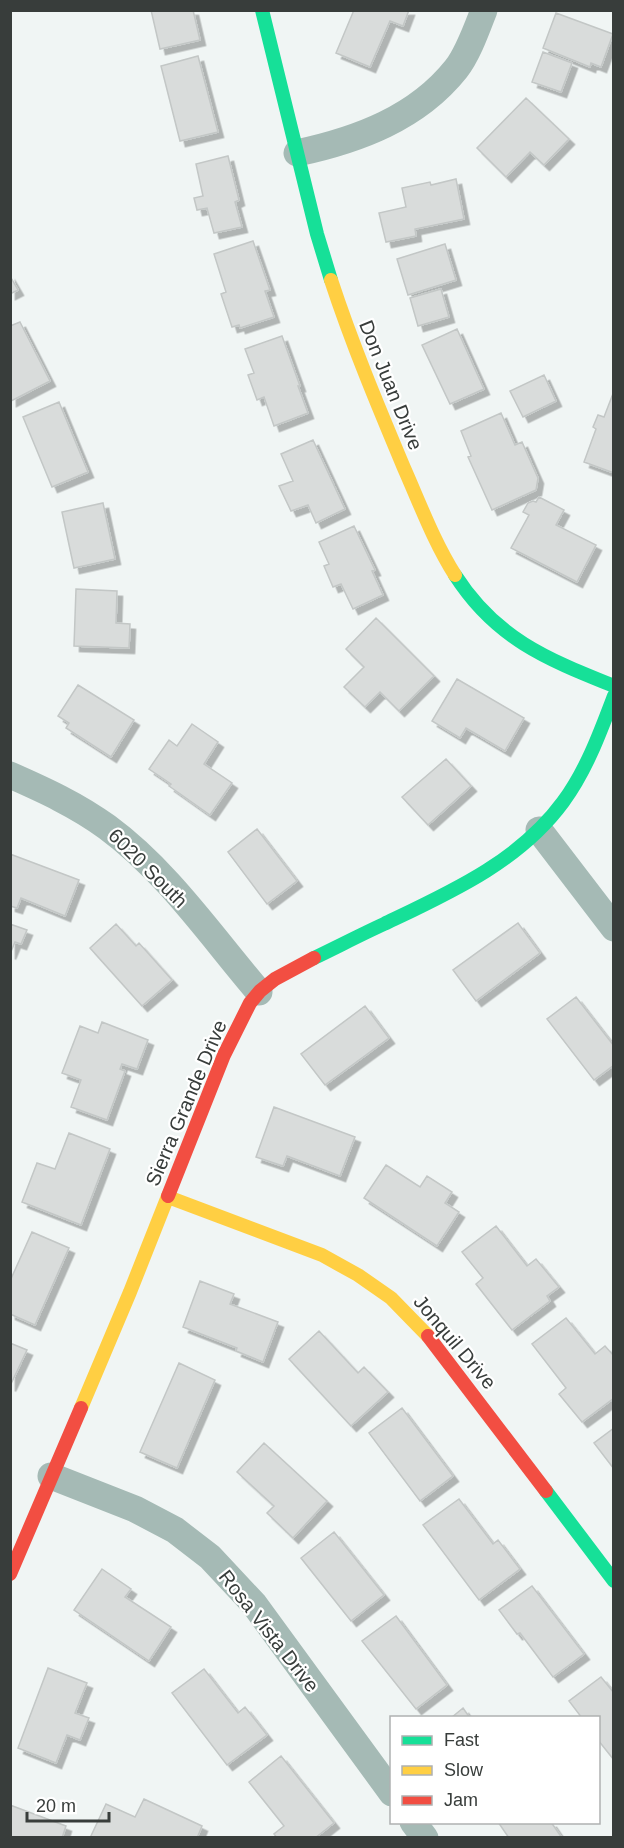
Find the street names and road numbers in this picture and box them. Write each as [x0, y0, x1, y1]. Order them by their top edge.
street label: Don Juan Drive [355, 317, 427, 453]
street label: 6020 South [104, 824, 192, 912]
street label: Sierra Grande Drive [141, 1017, 231, 1189]
street label: Jonquil Drive [409, 1291, 501, 1393]
street label: Rosa Vista Drive [215, 1566, 323, 1696]

